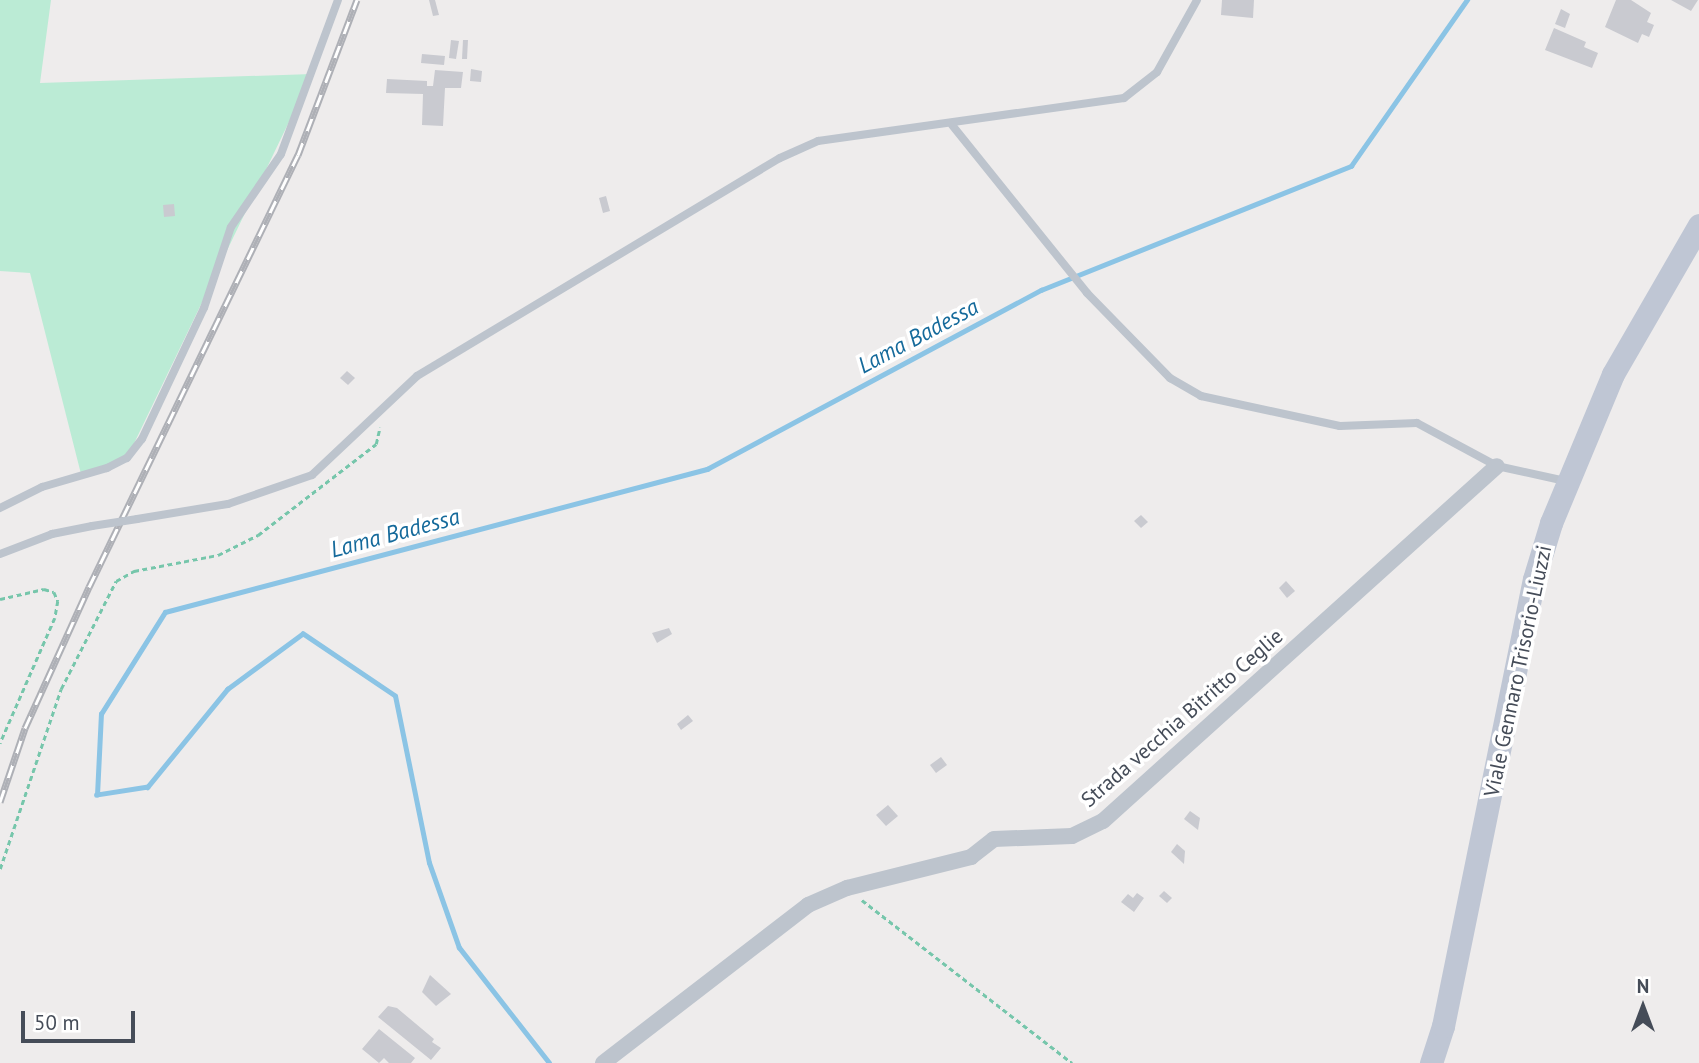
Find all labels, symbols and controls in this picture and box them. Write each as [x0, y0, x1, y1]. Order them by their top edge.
water label: Lama Badessa [853, 293, 983, 379]
water label: Lama Badessa [327, 503, 463, 563]
street label: Viale Gennaro Trisorio-Liuzzi [1479, 542, 1557, 800]
street label: Strada vecchia Bitritto Ceglie [1076, 623, 1288, 813]
north arrow [1608, 972, 1678, 1042]
text: N [1637, 974, 1649, 998]
scale bar [24, 996, 138, 1040]
text: 50 m [34, 1009, 80, 1036]

